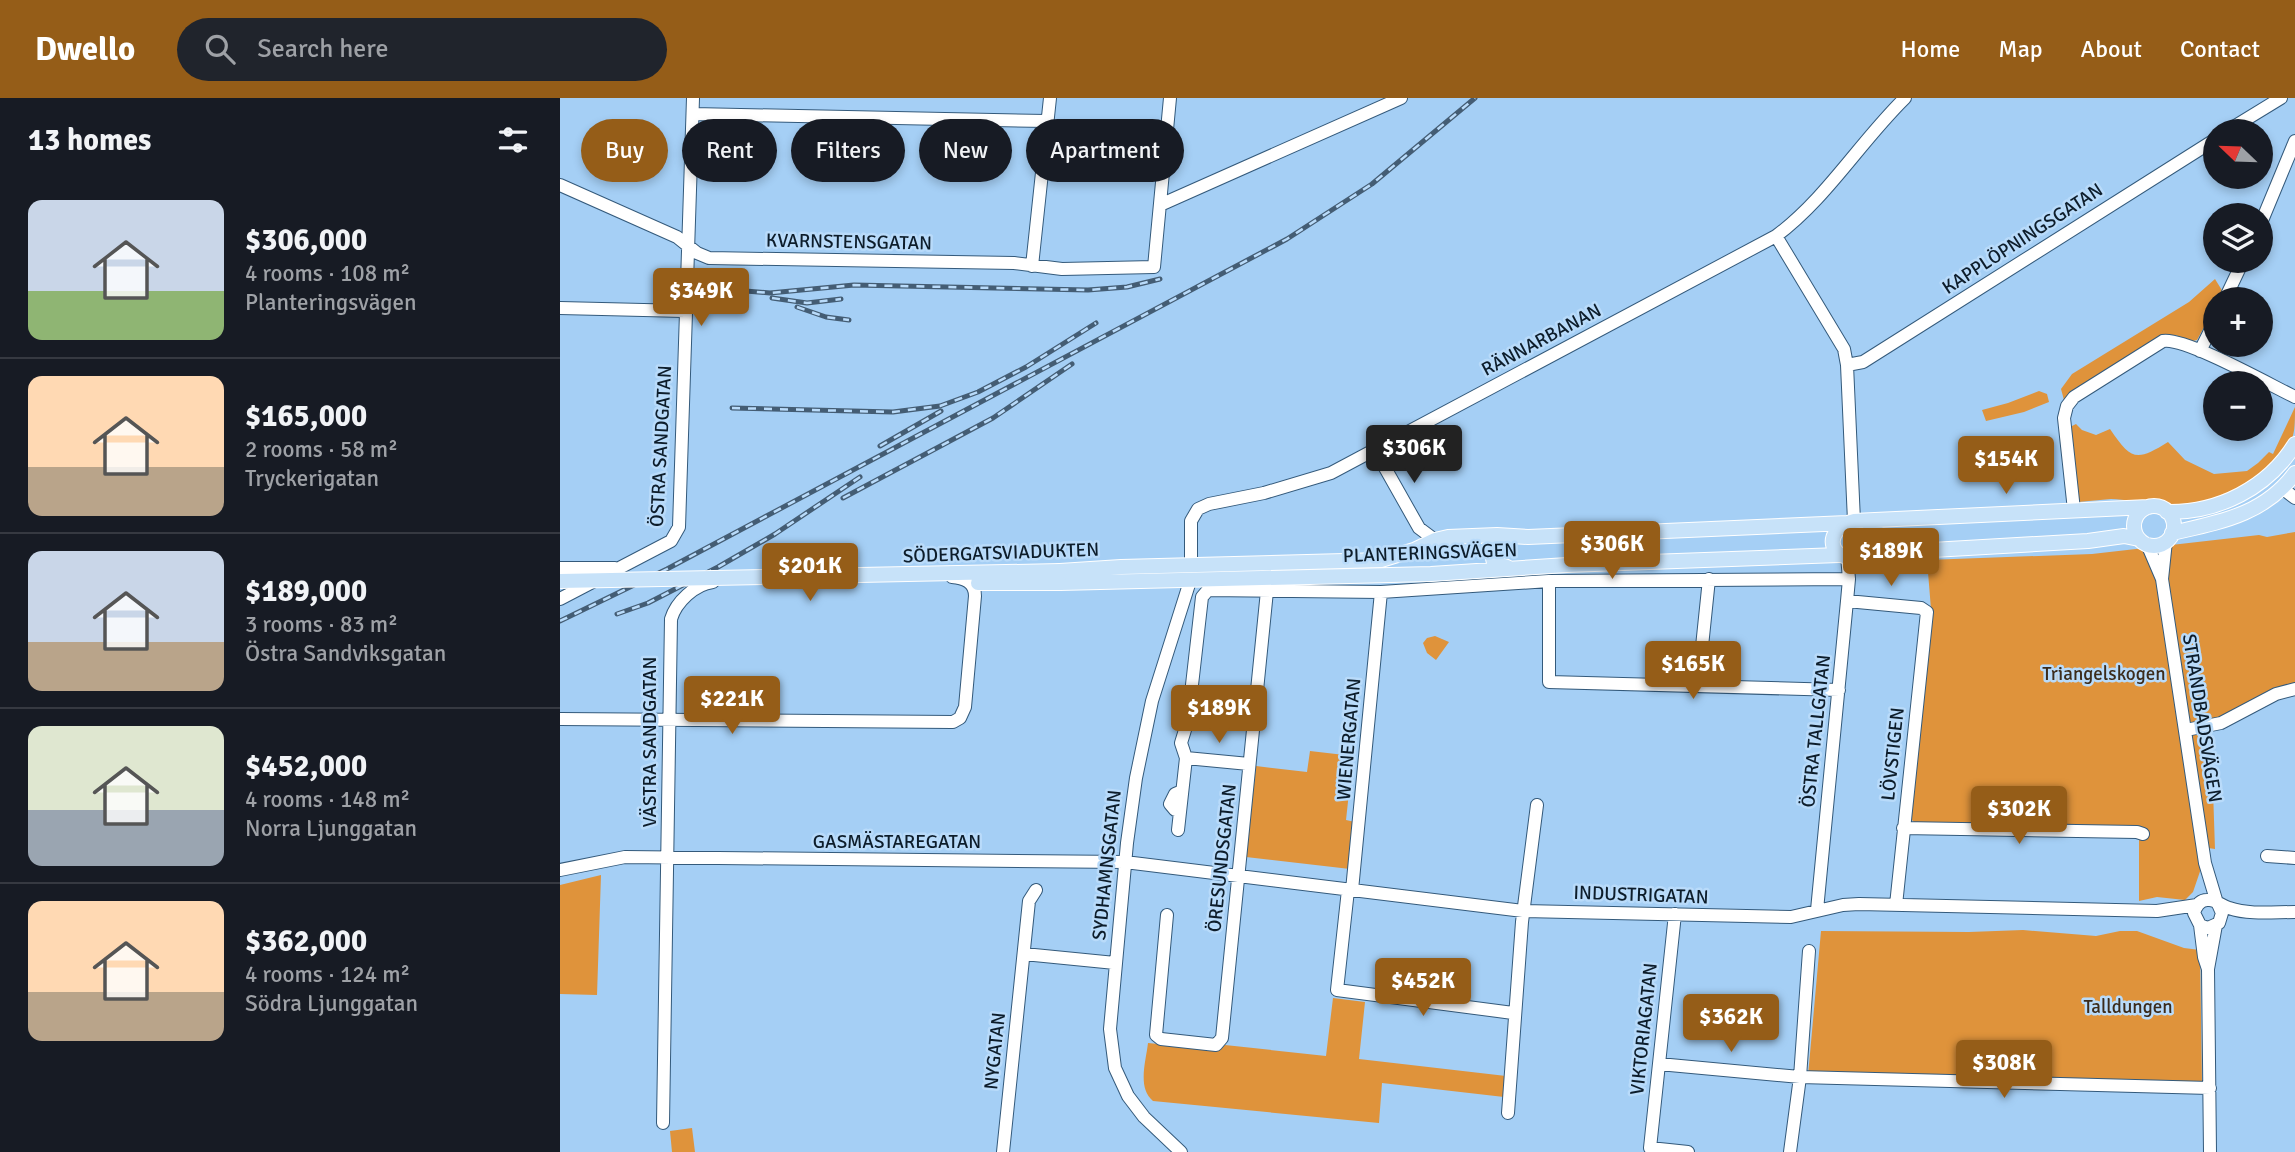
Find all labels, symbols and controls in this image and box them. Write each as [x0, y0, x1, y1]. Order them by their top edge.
search box [177, 18, 667, 81]
text: Dwello [35, 29, 135, 70]
icon: search [201, 30, 239, 68]
text: Search here [257, 33, 388, 65]
text: Home [1900, 34, 1960, 64]
text: Map [1998, 34, 2043, 64]
text: About [2081, 34, 2142, 64]
text: Contact [2180, 34, 2260, 64]
chip: Buy [581, 119, 668, 182]
chip: Rent [682, 119, 777, 182]
chip: Filters [791, 119, 905, 182]
chip: New [919, 119, 1012, 182]
chip: Apartment [1026, 119, 1184, 182]
north arrow [2203, 119, 2273, 189]
map controls [2203, 119, 2273, 441]
icon: filters [494, 121, 532, 159]
text: 13 homes [28, 122, 151, 159]
street label: KAPPLÖPNINGSGATAN [1938, 178, 2107, 300]
button: layers [2203, 203, 2273, 273]
text: $306,000 [245, 222, 367, 259]
icon: home [84, 228, 168, 312]
street label: KVARNSTENSGATAN [766, 229, 932, 255]
text: 4 rooms · 108 m² [245, 259, 410, 288]
pin: $349K [652, 268, 750, 328]
text: $349K [669, 276, 733, 305]
button: + [2203, 287, 2273, 357]
text: Planteringsvägen [245, 288, 416, 317]
street label: RÄNNARBANAN [1477, 298, 1606, 382]
street label: ÖSTRA SANDGATAN [645, 365, 677, 528]
button: − [2203, 371, 2273, 441]
text: $165,000 [245, 398, 367, 435]
icon: home [84, 404, 168, 488]
pin: $306K [1365, 426, 1463, 485]
text: $306K [1382, 433, 1446, 462]
text: 2 rooms · 58 m² [245, 435, 398, 464]
pin: $154K [1957, 436, 2055, 496]
text: $154K [1974, 444, 2038, 473]
text: Tryckerigatan [245, 464, 379, 493]
pin: $306K [1563, 522, 1661, 581]
pin: $189K [1842, 528, 1940, 588]
text: $306K [1580, 529, 1644, 558]
text: $189K [1859, 536, 1923, 565]
street label: SÖDERGATSVIADUKTEN [902, 538, 1100, 568]
street label: PLANTERINGSVÄGEN [1342, 538, 1518, 568]
pin: $201K [761, 544, 859, 603]
text: $201K [778, 551, 842, 580]
text: $189,000 [245, 573, 367, 610]
icon: home [84, 579, 168, 663]
text: 3 rooms · 83 m² [245, 610, 398, 639]
street label: STRANDBADSVÄGEN [2177, 632, 2227, 804]
text: Östra Sandviksgatan [245, 639, 446, 668]
pin: $165K [1644, 642, 1742, 701]
text: $165K [1661, 649, 1725, 678]
street label: ÖSTRA TALLGATAN [1796, 654, 1836, 809]
street label: VÄSTRA SANDGATAN [638, 657, 662, 827]
park label: Triangelskogen [2042, 662, 2166, 686]
pin: $221K [683, 676, 781, 736]
street label: WIENERGATAN [1332, 677, 1366, 801]
text: $221K [700, 684, 764, 713]
pin: $189K [1170, 686, 1268, 745]
text: $189K [1187, 693, 1251, 722]
street label: LÖVSTIGEN [1876, 706, 1910, 802]
text: $452,000 [245, 748, 367, 785]
icon: home [84, 754, 168, 838]
street label: ÖRESUNDSGATAN [1202, 783, 1242, 933]
text: 4 rooms · 148 m² [245, 785, 410, 814]
pin: $302K [1970, 786, 2068, 846]
street label: SYDHAMNSGATAN [1087, 789, 1127, 941]
text: $302K [1987, 794, 2051, 823]
text: Norra Ljunggatan [245, 814, 417, 843]
street label: GASMÄSTAREGATAN [813, 830, 981, 854]
street label: INDUSTRIGATAN [1573, 881, 1709, 909]
text: $362,000 [245, 923, 367, 960]
icon: home [84, 929, 168, 1013]
pin: $452K [1374, 958, 1472, 1018]
text: 4 rooms · 124 m² [245, 960, 410, 989]
street label: VIKTORIAGATAN [1625, 962, 1663, 1096]
text: $452K [1391, 966, 1455, 995]
text: Södra Ljunggatan [245, 989, 418, 1018]
pin: $362K [1682, 995, 1780, 1054]
park label: Talldungen [2083, 995, 2173, 1019]
text: $362K [1699, 1002, 1763, 1031]
street label: NYGATAN [979, 1011, 1011, 1091]
pin: $308K [1955, 1040, 2053, 1100]
text: $308K [1972, 1048, 2036, 1077]

